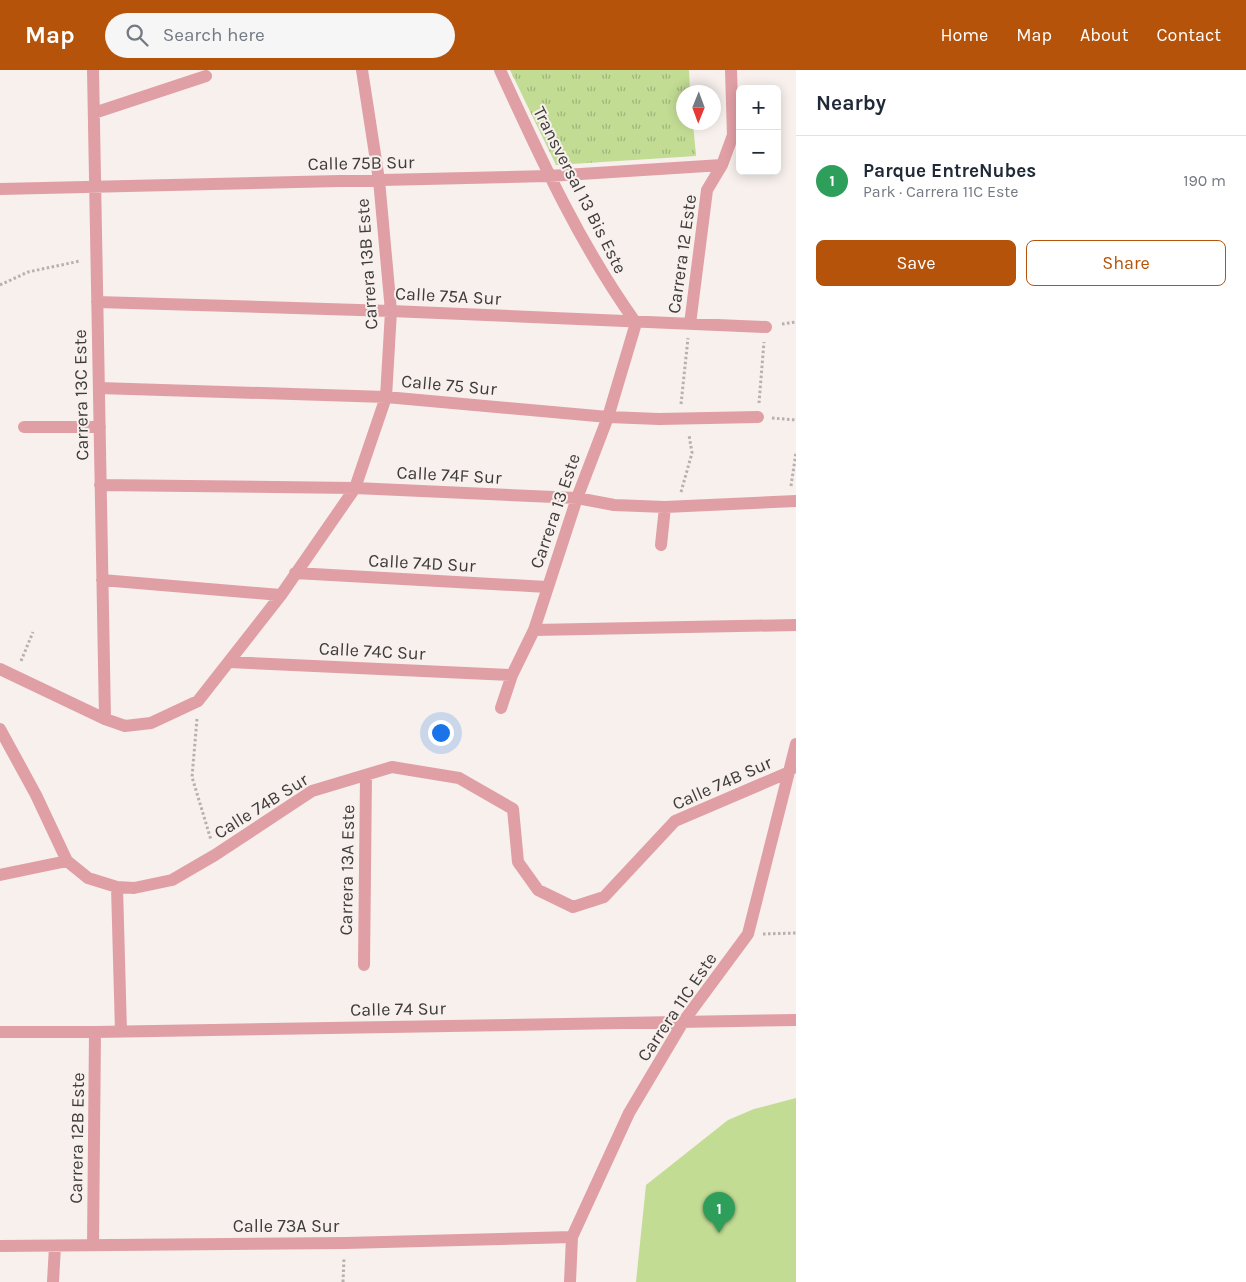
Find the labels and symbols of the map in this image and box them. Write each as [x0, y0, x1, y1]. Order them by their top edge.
north arrow [676, 85, 721, 130]
street label: Transversal 13 Bis Este [528, 103, 632, 277]
street label: Calle 75B Sur [307, 151, 415, 175]
street label: Carrera 12 Este [663, 193, 701, 315]
street label: Carrera 13B Este [351, 198, 383, 330]
street label: Calle 75A Sur [394, 282, 502, 310]
street label: Carrera 13C Este [69, 329, 93, 461]
street label: Calle 75 Sur [400, 370, 498, 400]
street label: Carrera 13 Este [525, 451, 585, 571]
street label: Calle 74F Sur [396, 461, 503, 489]
street label: Calle 74D Sur [368, 549, 477, 577]
street label: Calle 74C Sur [318, 637, 426, 665]
your location [428, 720, 454, 746]
street label: Calle 74B Sur [669, 751, 776, 815]
street label: Calle 74B Sur [210, 768, 313, 844]
street label: Carrera 13A Este [335, 804, 359, 936]
street label: Carrera 11C Este [632, 948, 722, 1066]
street label: Calle 74 Sur [350, 997, 446, 1021]
street label: Carrera 12B Este [65, 1072, 89, 1204]
pin: 1 [703, 1192, 735, 1233]
street label: Calle 73A Sur [233, 1215, 340, 1237]

